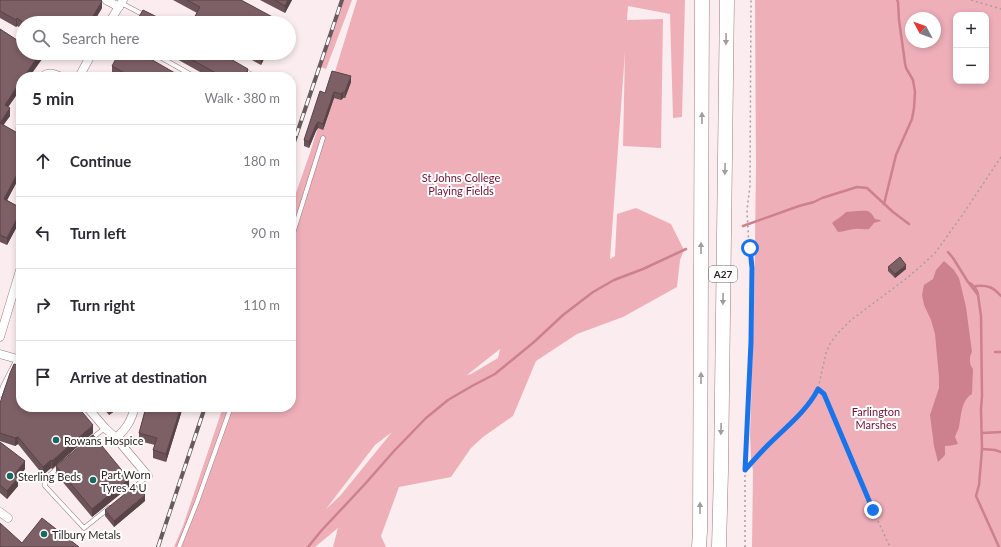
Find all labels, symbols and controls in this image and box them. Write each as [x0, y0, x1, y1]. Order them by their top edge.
north arrow [905, 12, 941, 48]
map controls [953, 12, 989, 84]
button: + [953, 12, 989, 48]
search box [16, 16, 296, 60]
icon: search [30, 27, 52, 49]
text: Search here [62, 29, 139, 47]
one-way arrow [723, 33, 730, 45]
button: − [953, 48, 989, 84]
text: 5 min [32, 88, 74, 109]
text: Walk · 380 m [204, 90, 280, 106]
one-way arrow [699, 111, 705, 124]
icon: ahead [32, 150, 54, 172]
text: Continue [70, 152, 131, 170]
text: 180 m [243, 153, 280, 169]
one-way arrow [722, 163, 728, 176]
park label: St Johns College Playing Fields [422, 171, 500, 197]
icon: left [32, 222, 54, 244]
text: Turn left [70, 224, 126, 242]
text: 90 m [251, 225, 280, 241]
route start [741, 239, 759, 257]
one-way arrow [698, 241, 704, 254]
road number: A27 [709, 266, 737, 282]
one-way arrow [720, 293, 726, 306]
icon: right [32, 294, 54, 316]
text: Turn right [70, 296, 135, 314]
text: 110 m [243, 297, 280, 313]
icon: arrive [32, 366, 54, 388]
text: Arrive at destination [70, 368, 207, 386]
one-way arrow [698, 371, 704, 384]
park label: Farlington Marshes [852, 405, 900, 431]
one-way arrow [718, 423, 725, 435]
place label: Rowans Hospice [64, 434, 144, 447]
marker: Rowans Hospice [51, 435, 61, 445]
place label: Part Worn Tyres 4 U [101, 468, 151, 494]
place label: Sterling Beds [18, 470, 81, 483]
marker: Sterling Beds [5, 471, 15, 481]
marker: Part Worn Tyres 4 U [88, 475, 98, 485]
one-way arrow [697, 501, 703, 514]
route end [864, 501, 882, 519]
place label: Tilbury Metals [52, 528, 121, 541]
marker: Tilbury Metals [39, 529, 49, 539]

